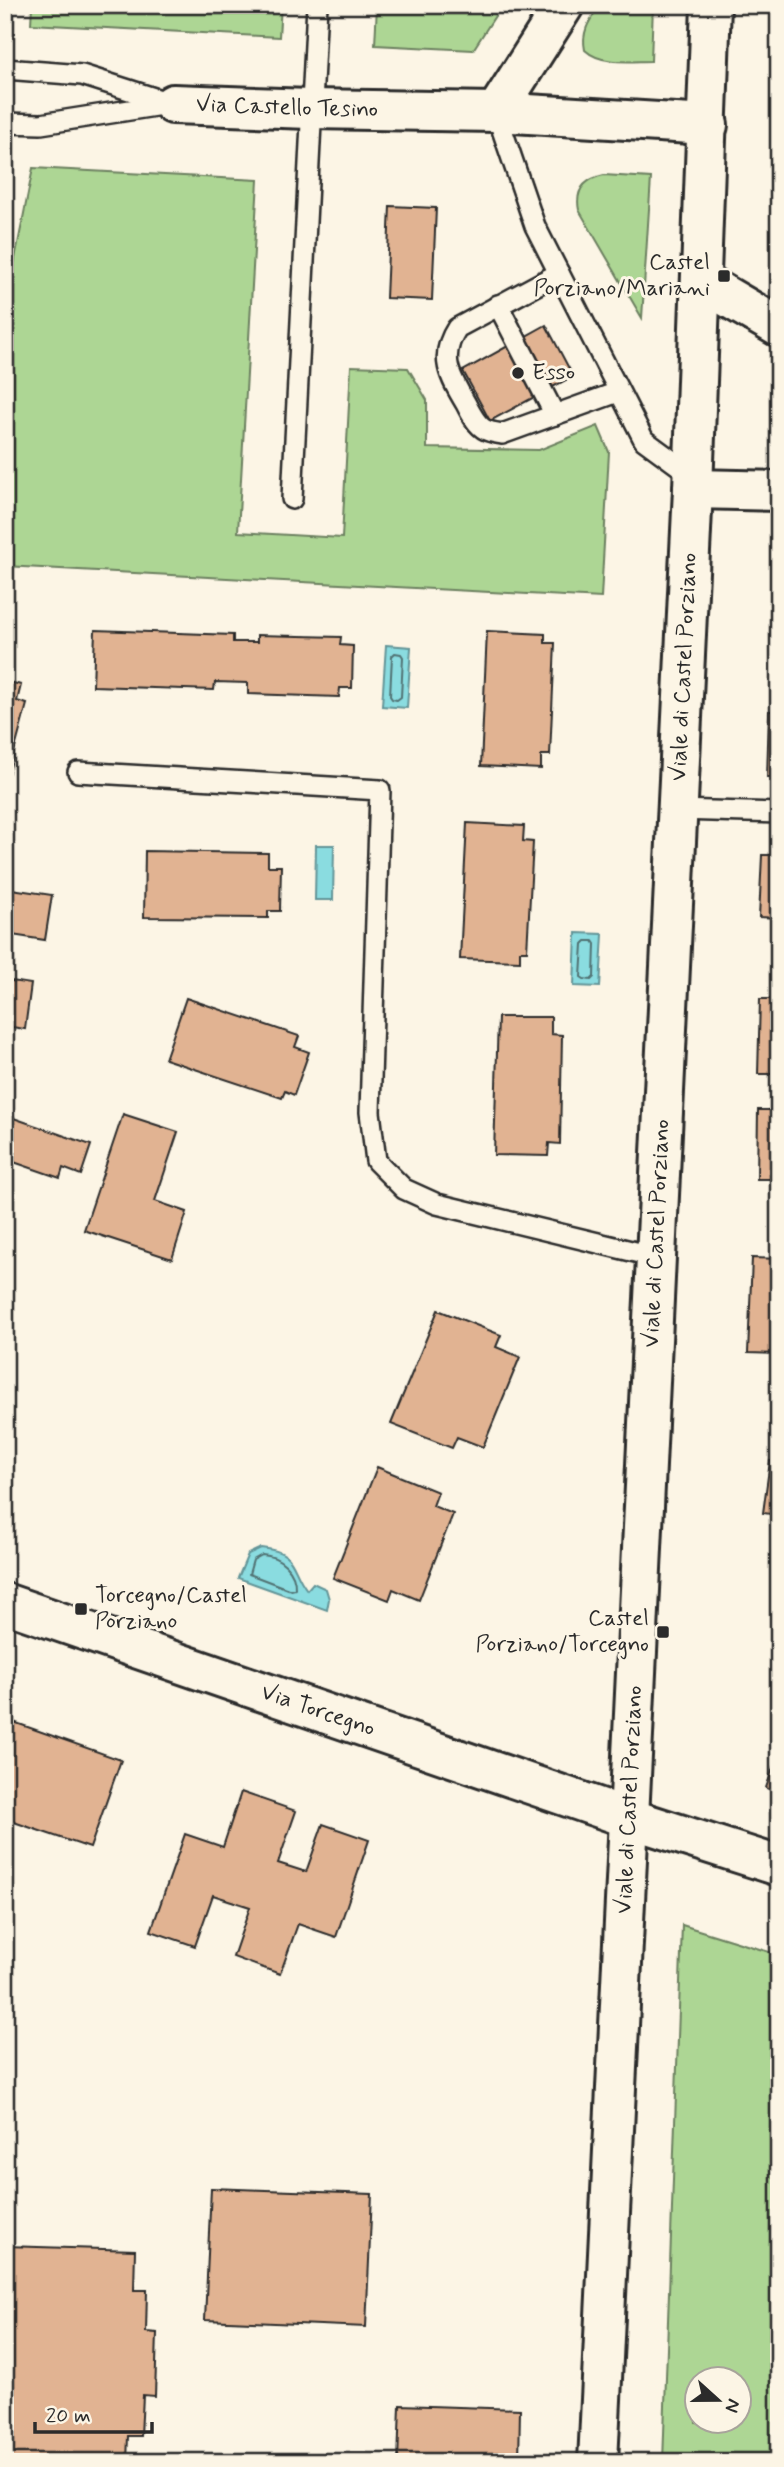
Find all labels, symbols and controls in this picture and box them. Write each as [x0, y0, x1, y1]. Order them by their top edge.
street label: Via Castello Tesino [195, 90, 378, 125]
place label: Castel Porziano/Mariani [534, 248, 710, 304]
marker: Castel Porziano/Mariani [716, 268, 732, 284]
place label: Esso [532, 358, 575, 388]
marker: Esso [510, 365, 526, 381]
street label: Viale di Castel Porziano [664, 552, 705, 782]
street label: Viale di Castel Porziano [637, 1119, 678, 1348]
place label: Torcegno/Castel Porziano [95, 1581, 247, 1637]
marker: Torcegno/Castel Porziano [73, 1601, 89, 1617]
place label: Castel Porziano/Torcegno [476, 1604, 649, 1660]
marker: Castel Porziano/Torcegno [655, 1624, 671, 1640]
street label: Via Torcegno [257, 1677, 379, 1744]
street label: Viale di Castel Porziano [609, 1685, 650, 1915]
north arrow [682, 2366, 752, 2436]
scale bar [35, 2390, 152, 2434]
text: N [719, 2395, 746, 2416]
text: 20 m [46, 2402, 91, 2430]

